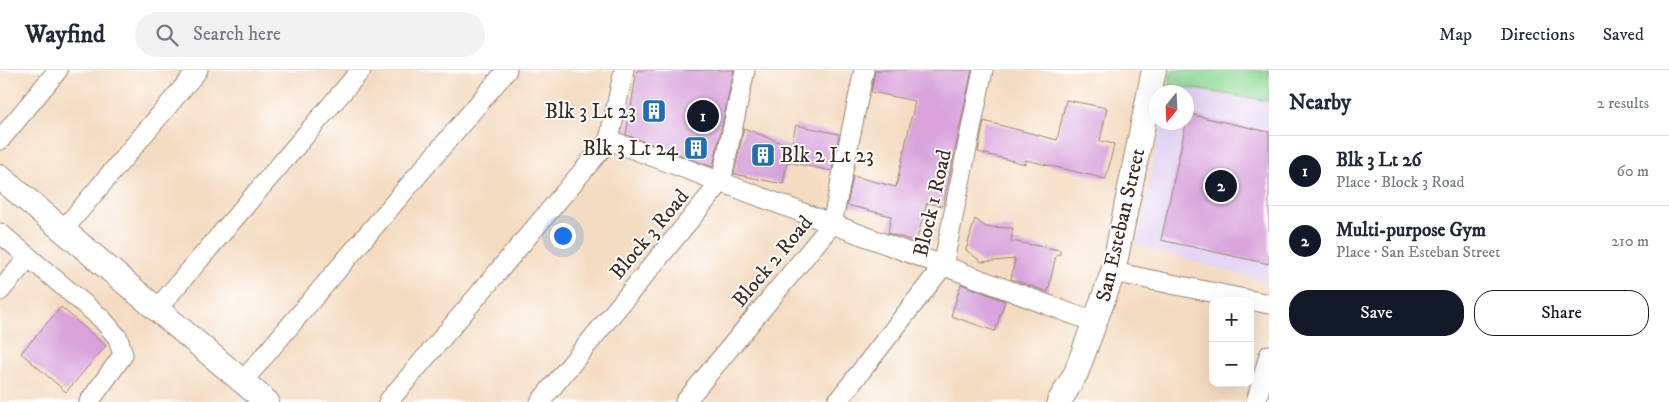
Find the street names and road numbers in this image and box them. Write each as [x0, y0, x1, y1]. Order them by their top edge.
street label: San Esteban Street [1091, 146, 1151, 304]
street label: Block 1 Road [908, 147, 958, 259]
street label: Block 3 Road [605, 184, 695, 285]
street label: Block 2 Road [727, 210, 819, 313]

